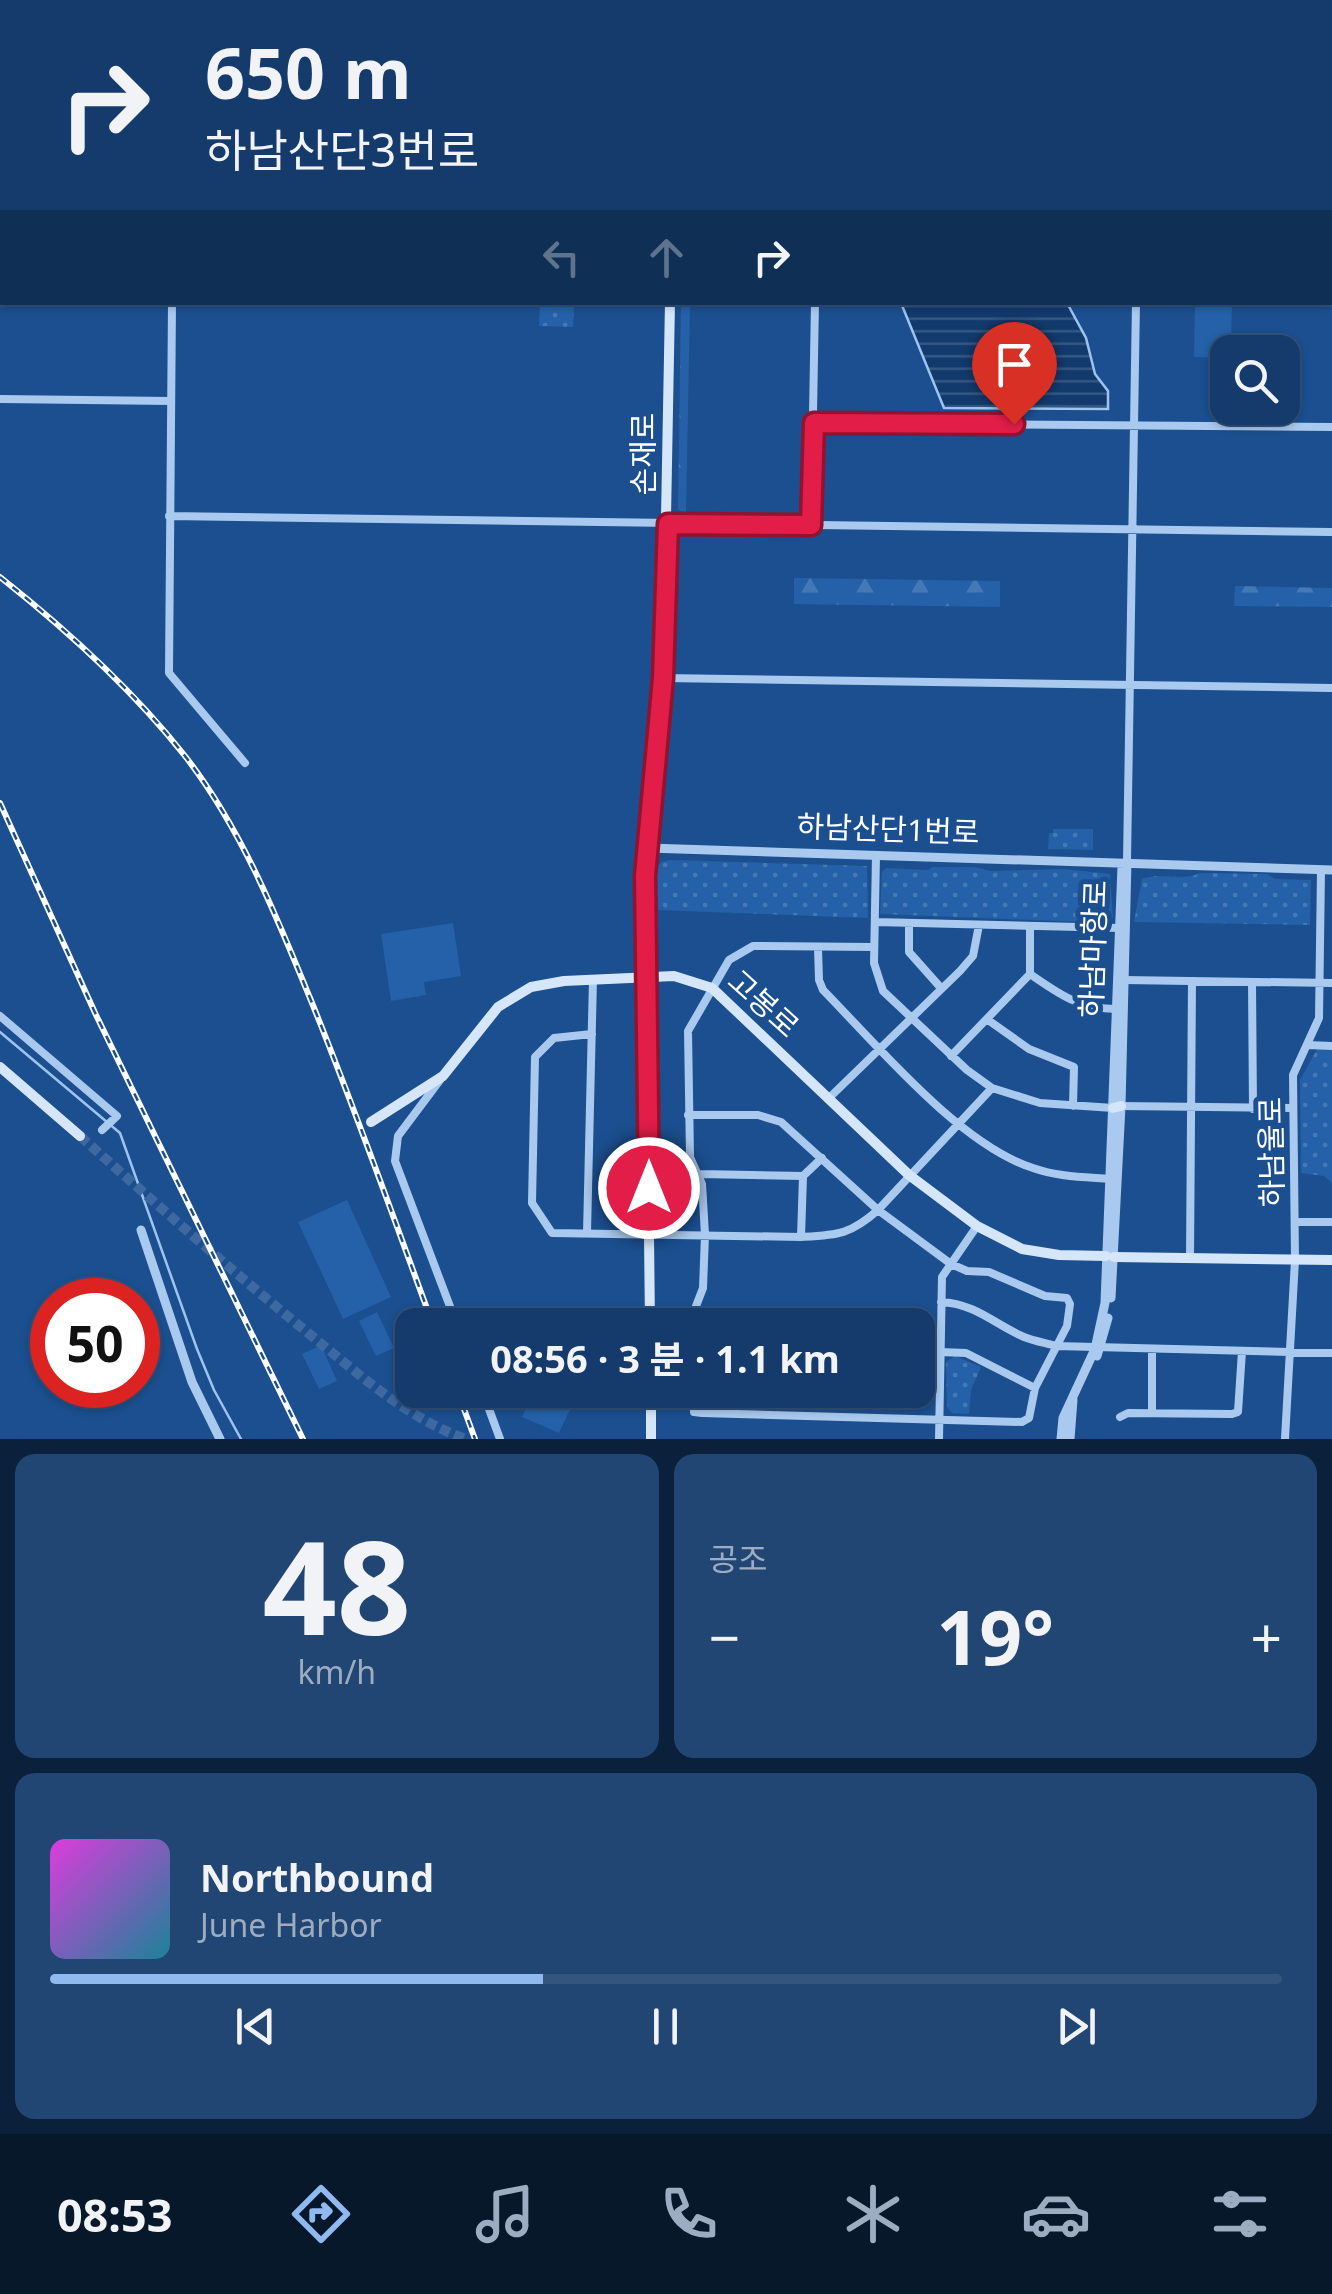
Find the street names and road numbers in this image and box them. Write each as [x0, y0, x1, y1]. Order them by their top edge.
street label: 손재로 [622, 413, 663, 495]
street label: 하남산단1번로 [796, 805, 980, 852]
street label: 하남마항로 [1070, 879, 1115, 1019]
street label: 고봉로 [720, 960, 808, 1046]
street label: 하남울로 [1249, 1096, 1292, 1208]

